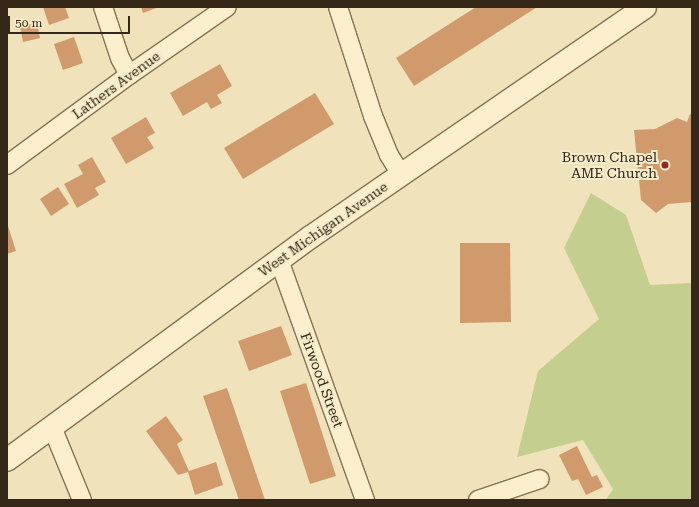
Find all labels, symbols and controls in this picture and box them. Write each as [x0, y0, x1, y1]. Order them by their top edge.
scale bar [10, 8, 132, 34]
text: 50 m [15, 16, 42, 30]
street label: Lathers Avenue [69, 48, 163, 122]
place label: Brown Chapel AME Church [562, 149, 657, 182]
marker: Brown Chapel AME Church [660, 160, 670, 170]
street label: West Michigan Avenue [255, 178, 391, 280]
street label: Firwood Street [297, 330, 347, 430]

